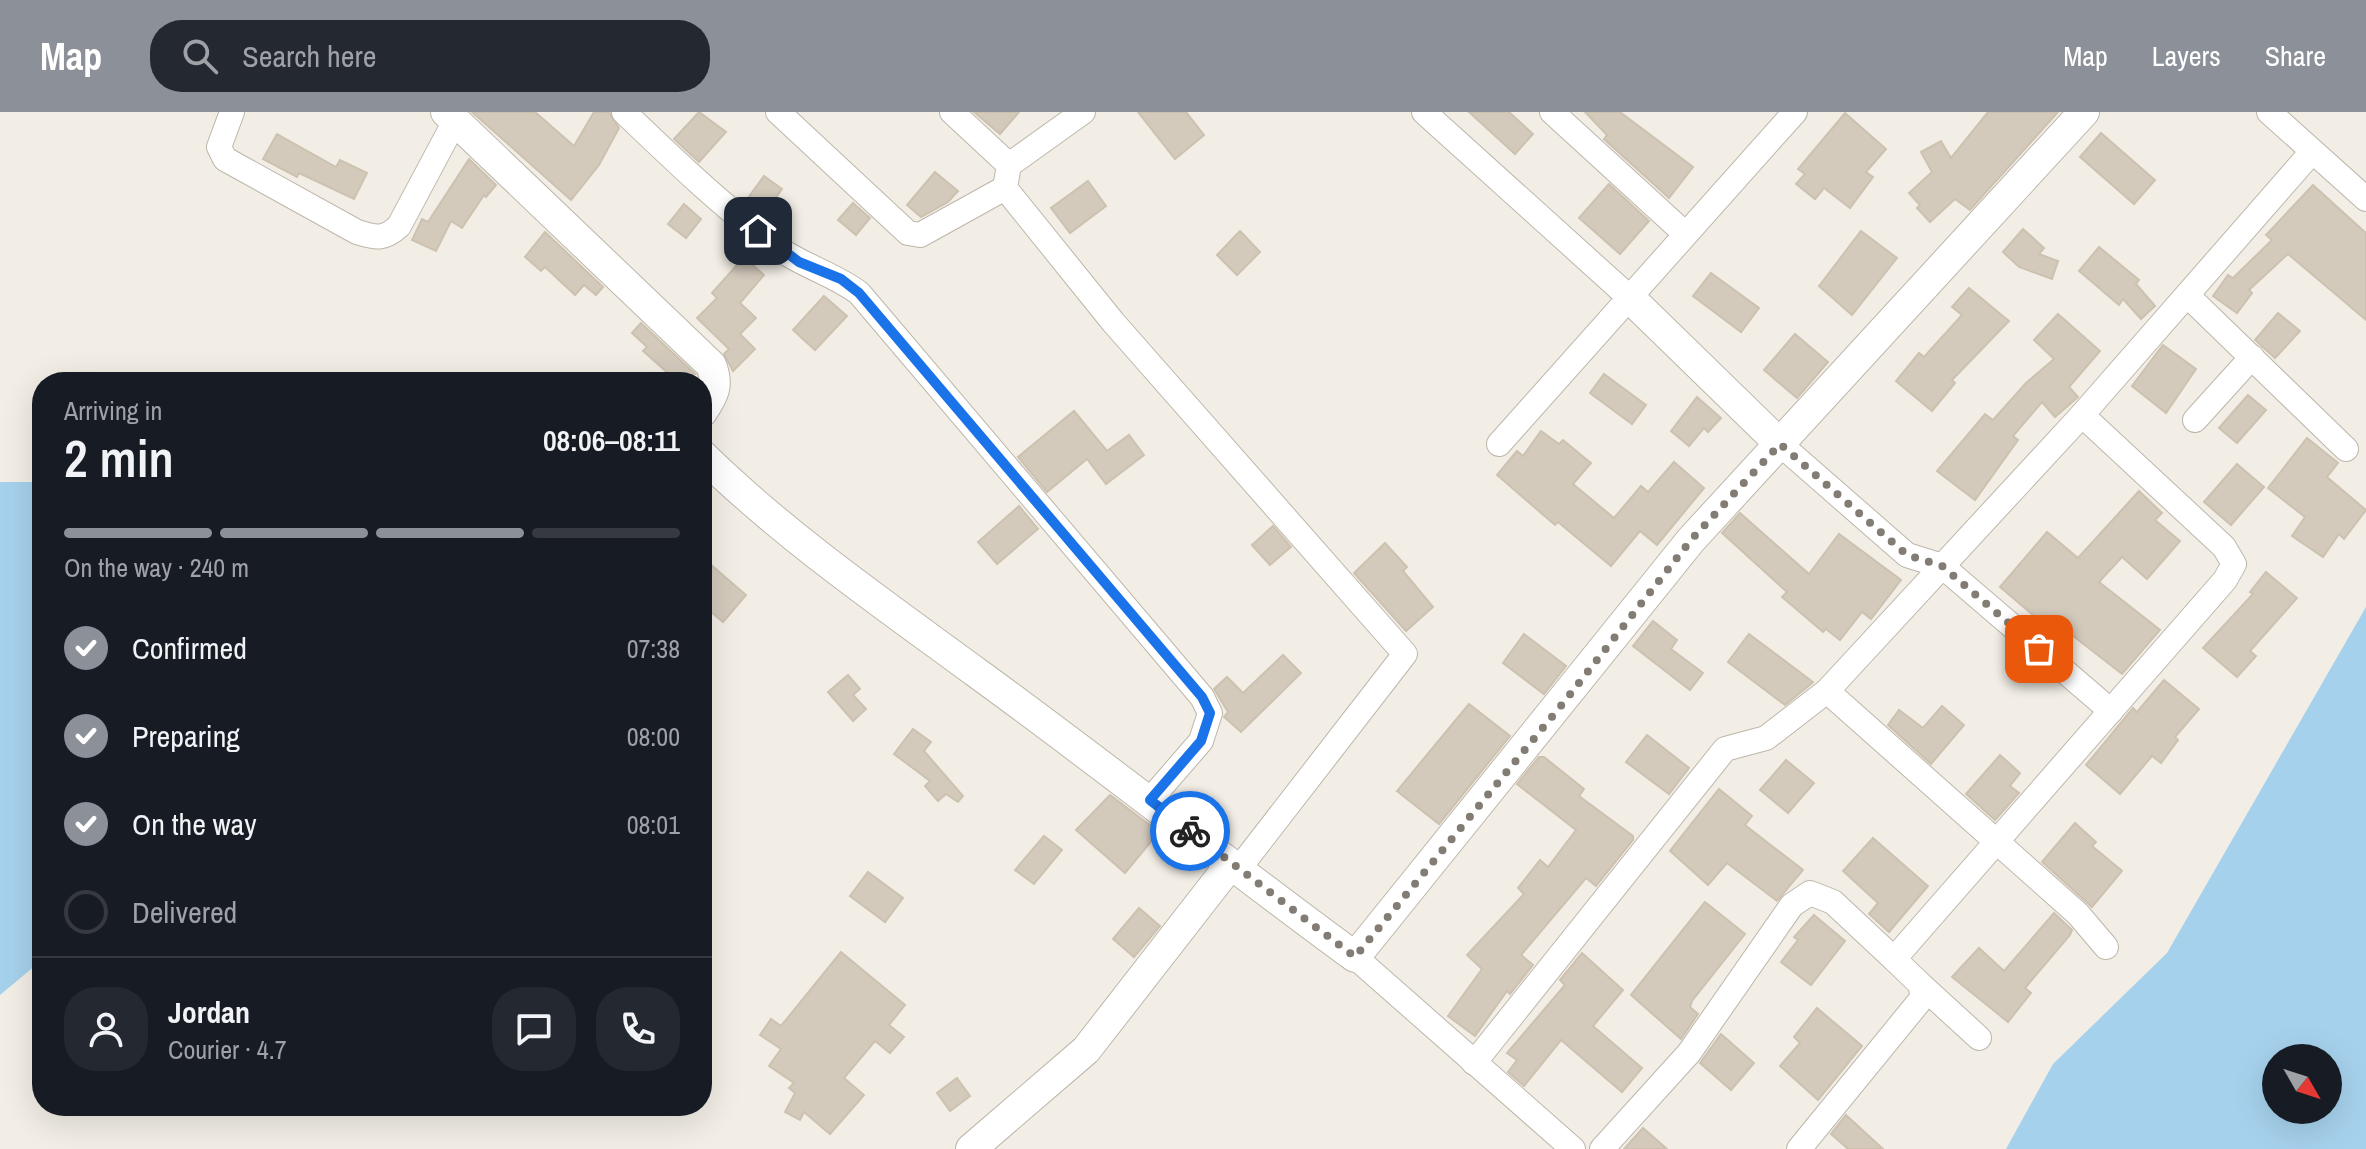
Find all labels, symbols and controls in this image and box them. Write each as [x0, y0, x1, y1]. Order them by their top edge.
search box [150, 20, 710, 92]
text: Map [40, 31, 102, 82]
icon: search [178, 34, 222, 78]
text: Search here [242, 36, 376, 76]
text: Map [2063, 37, 2108, 75]
text: Layers [2152, 37, 2221, 75]
text: Share [2265, 37, 2326, 75]
pin [724, 197, 792, 265]
icon: home [736, 209, 780, 253]
text: Arriving in [64, 393, 162, 428]
text: 08:06–08:11 [543, 420, 680, 460]
text: 2 min [64, 423, 174, 493]
text: On the way · 240 m [64, 550, 249, 585]
pin [2005, 615, 2073, 683]
icon: check [64, 626, 108, 670]
icon: bag [2017, 627, 2061, 671]
text: Confirmed [132, 628, 247, 668]
text: 07:38 [627, 631, 680, 666]
icon: check [64, 714, 108, 758]
text: Preparing [132, 716, 240, 756]
text: 08:00 [627, 719, 680, 754]
courier [1150, 791, 1230, 871]
icon: check [64, 802, 108, 846]
text: On the way [132, 804, 256, 844]
text: 08:01 [627, 807, 680, 842]
icon: bike [1168, 809, 1212, 853]
text: Delivered [132, 892, 237, 932]
button: person [64, 987, 148, 1071]
button: chat [492, 987, 576, 1071]
button: phone [596, 987, 680, 1071]
text: Jordan [168, 992, 250, 1032]
text: Courier · 4.7 [168, 1032, 287, 1067]
north arrow [2262, 1044, 2342, 1124]
map controls [2262, 1044, 2342, 1124]

